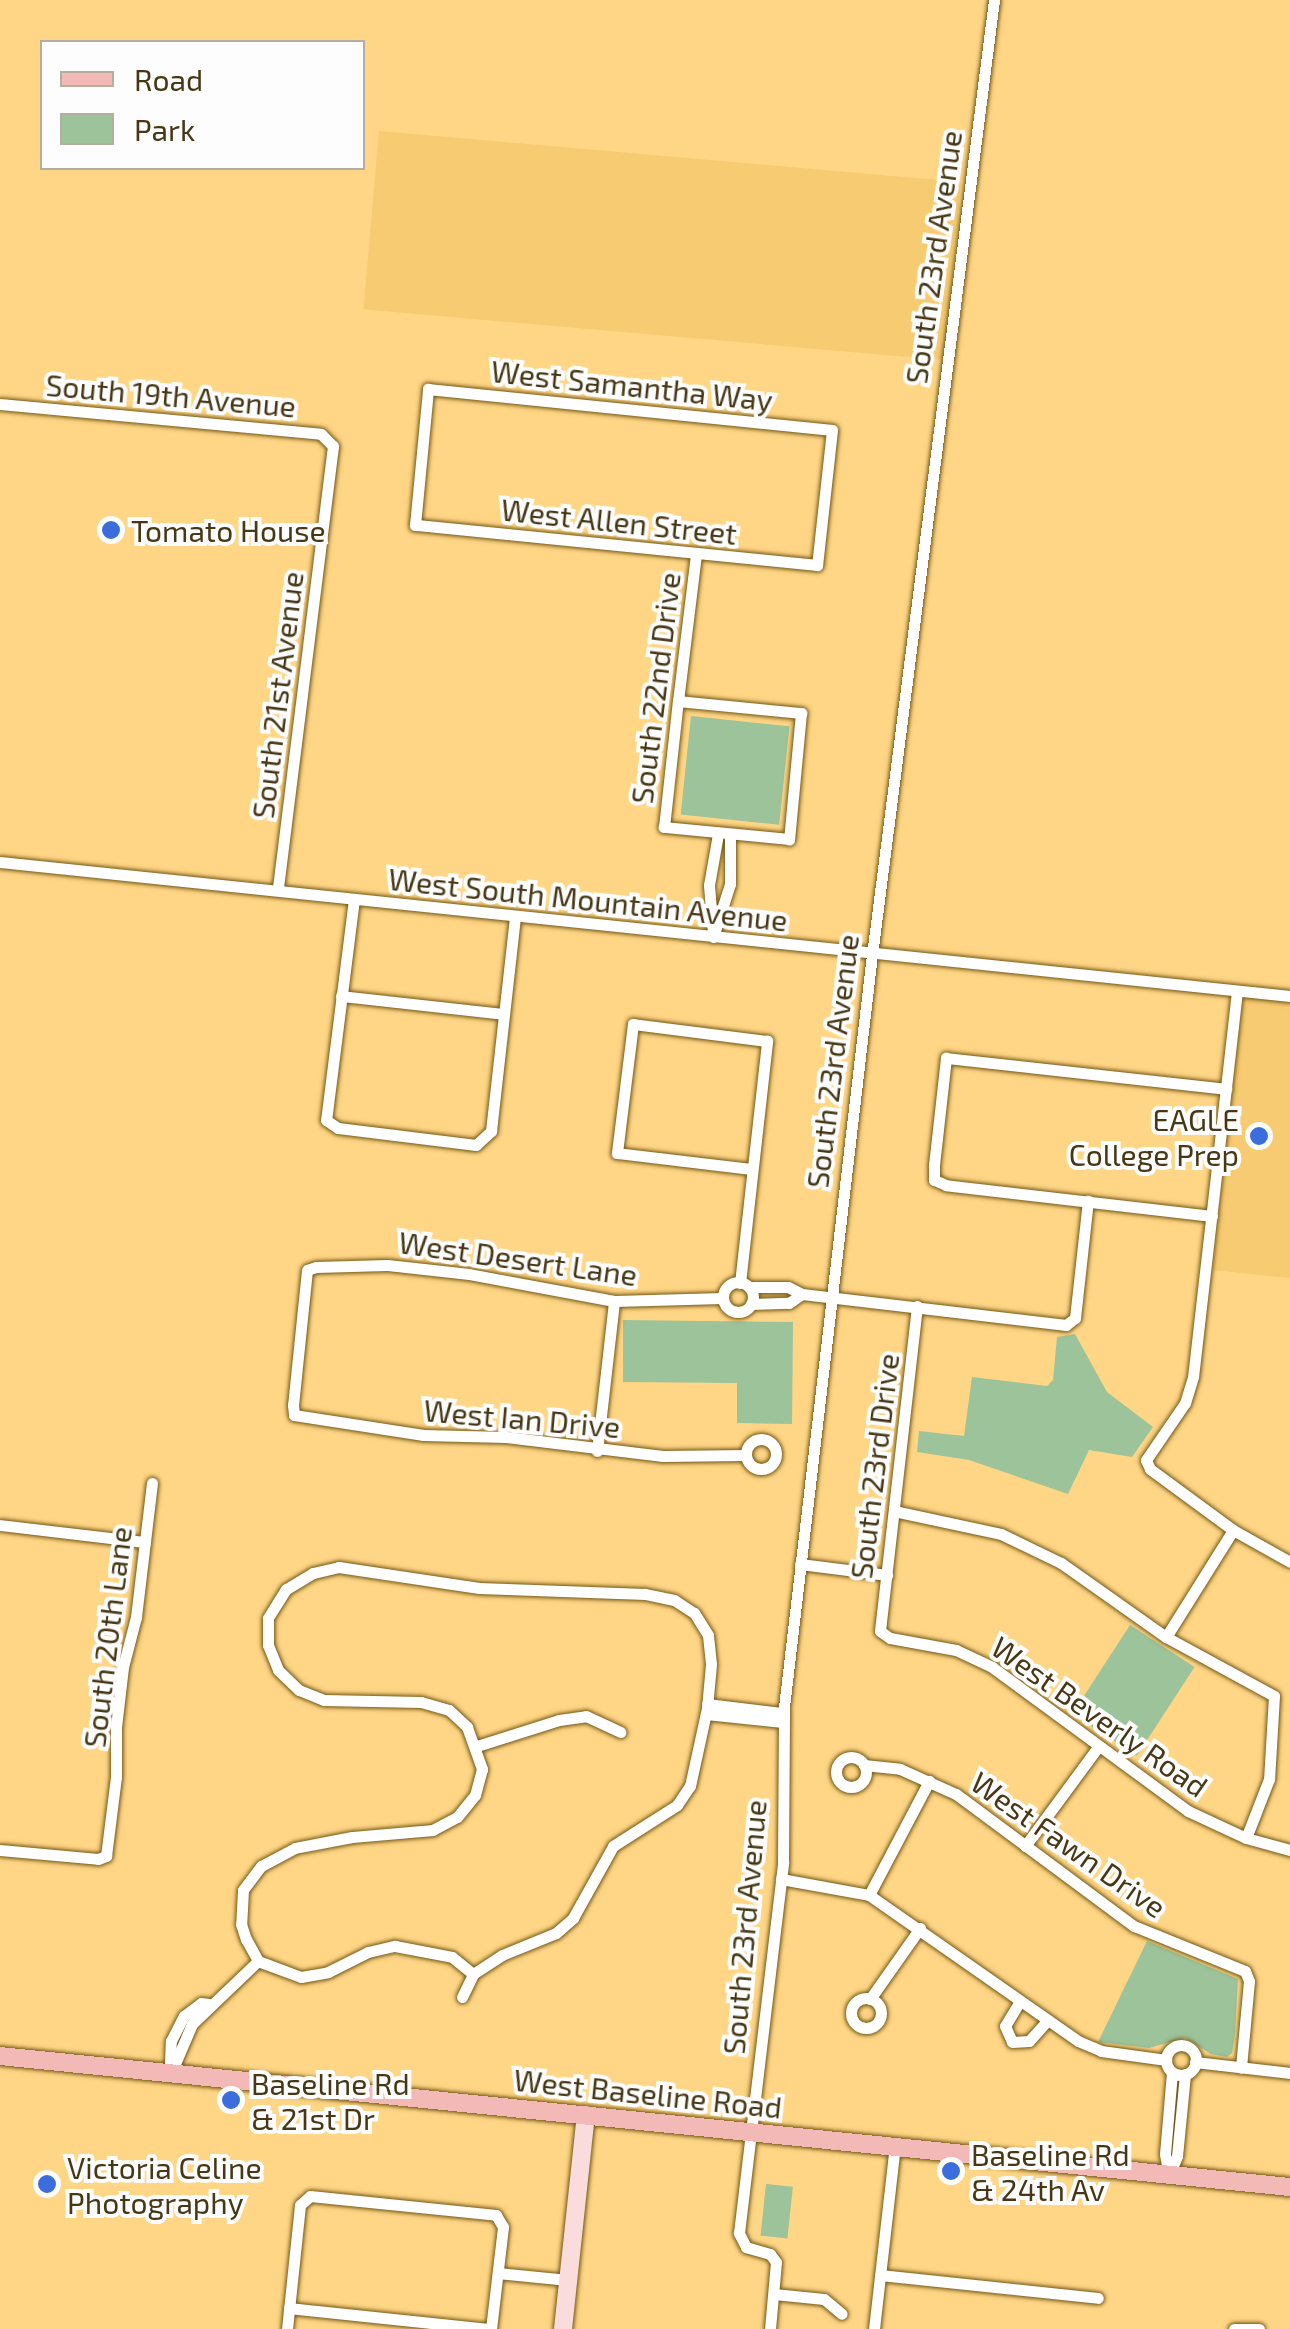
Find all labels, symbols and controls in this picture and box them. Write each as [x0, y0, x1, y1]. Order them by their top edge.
legend [40, 40, 365, 170]
text: Road [134, 61, 203, 97]
text: Park [134, 111, 195, 147]
street label: South 23rd Avenue [897, 128, 969, 386]
street label: West Samantha Way [489, 352, 775, 418]
street label: South 19th Avenue [44, 366, 298, 424]
street label: West Allen Street [499, 491, 739, 551]
place label: Tomato House [131, 512, 326, 548]
marker: Tomato House [100, 519, 122, 541]
street label: South 21st Avenue [244, 569, 310, 821]
street label: South 22nd Drive [623, 570, 687, 806]
street label: West South Mountain Avenue [386, 860, 790, 938]
street label: South 23rd Avenue [799, 932, 865, 1190]
place label: EAGLE College Prep [1069, 1101, 1239, 1172]
marker: EAGLE College Prep [1248, 1125, 1270, 1147]
street label: West Desert Lane [396, 1223, 640, 1293]
street label: South 23rd Drive [842, 1351, 906, 1581]
street label: West Ian Drive [422, 1391, 622, 1445]
street label: South 20th Lane [76, 1524, 138, 1750]
street label: West Beverly Road [985, 1628, 1215, 1804]
street label: West Fawn Drive [965, 1763, 1173, 1925]
street label: South 23rd Avenue [715, 1798, 773, 2056]
street label: West Baseline Road [512, 2061, 784, 2125]
place label: Baseline Rd & 21st Dr [251, 2065, 410, 2136]
marker: Baseline Rd & 21st Dr [220, 2089, 242, 2111]
place label: Baseline Rd & 24th Av [971, 2136, 1130, 2206]
place label: Victoria Celine Photography [67, 2149, 262, 2220]
marker: Baseline Rd & 24th Av [940, 2160, 962, 2182]
marker: Victoria Celine Photography [36, 2173, 58, 2195]

